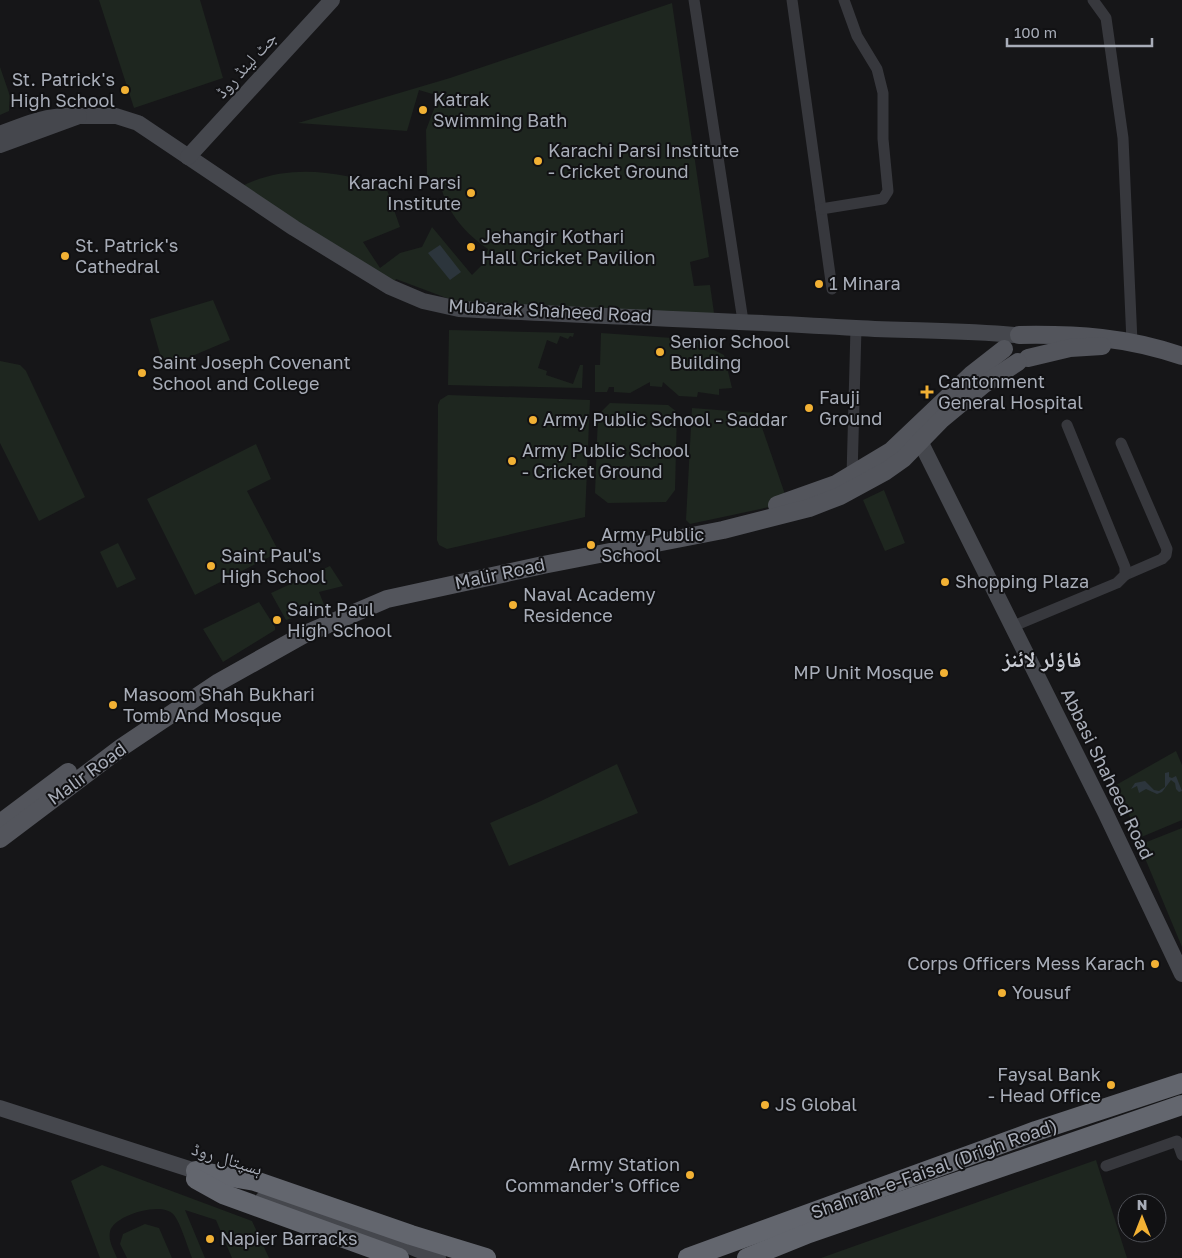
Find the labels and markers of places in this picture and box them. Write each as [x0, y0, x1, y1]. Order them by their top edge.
place label: St. Patrick's High School [10, 68, 115, 111]
marker: St. Patrick's High School [119, 84, 131, 96]
place label: Katrak Swimming Bath [433, 88, 567, 131]
marker: Katrak Swimming Bath [417, 104, 429, 116]
place label: Karachi Parsi Institute - Cricket Ground [548, 139, 739, 182]
marker: Karachi Parsi Institute - Cricket Ground [532, 155, 544, 167]
place label: Karachi Parsi Institute [348, 171, 461, 214]
marker: Karachi Parsi Institute [465, 187, 477, 199]
place label: Jehangir Kothari Hall Cricket Pavilion [481, 225, 656, 268]
place label: St. Patrick's Cathedral [75, 234, 178, 277]
marker: Jehangir Kothari Hall Cricket Pavilion [465, 241, 477, 253]
marker: St. Patrick's Cathedral [59, 250, 71, 262]
place label: 1 Minara [829, 272, 901, 294]
marker: 1 Minara [813, 278, 825, 290]
place label: Senior School Building [670, 330, 790, 373]
marker: Senior School Building [654, 346, 666, 358]
place label: Saint Joseph Covenant School and College [152, 351, 351, 394]
marker: Saint Joseph Covenant School and College [136, 367, 148, 379]
place label: Cantonment General Hospital [938, 370, 1083, 413]
marker: Cantonment General Hospital [920, 385, 934, 399]
place label: Fauji Ground [819, 386, 882, 429]
marker: Fauji Ground [803, 402, 815, 414]
place label: Army Public School - Saddar [543, 408, 788, 430]
marker: Army Public School - Saddar [527, 414, 539, 426]
place label: Army Public School - Cricket Ground [522, 439, 690, 482]
marker: Army Public School - Cricket Ground [506, 455, 518, 467]
place label: Army Public School [601, 523, 705, 566]
marker: Army Public School [585, 539, 597, 551]
place label: Saint Paul's High School [221, 544, 326, 587]
marker: Saint Paul's High School [205, 560, 217, 572]
place label: Shopping Plaza [955, 570, 1089, 592]
marker: Shopping Plaza [939, 576, 951, 588]
place label: Naval Academy Residence [523, 583, 655, 626]
place label: Saint Paul High School [287, 598, 392, 641]
marker: Naval Academy Residence [507, 599, 519, 611]
marker: Saint Paul High School [271, 614, 283, 626]
place label: MP Unit Mosque [793, 661, 934, 683]
marker: MP Unit Mosque [938, 667, 950, 679]
place label: Masoom Shah Bukhari Tomb And Mosque [123, 683, 315, 726]
marker: Masoom Shah Bukhari Tomb And Mosque [107, 699, 119, 711]
place label: Corps Officers Mess Karach [907, 952, 1145, 974]
marker: Corps Officers Mess Karach [1149, 958, 1161, 970]
place label: Yousuf [1012, 981, 1071, 1003]
marker: Yousuf [996, 987, 1008, 999]
place label: Faysal Bank - Head Office [988, 1063, 1101, 1106]
marker: Faysal Bank - Head Office [1105, 1079, 1117, 1091]
place label: JS Global [775, 1093, 857, 1115]
marker: JS Global [759, 1099, 771, 1111]
place label: Army Station Commander's Office [505, 1153, 680, 1196]
marker: Army Station Commander's Office [684, 1169, 696, 1181]
place label: Napier Barracks [220, 1227, 357, 1249]
marker: Napier Barracks [204, 1233, 216, 1245]

